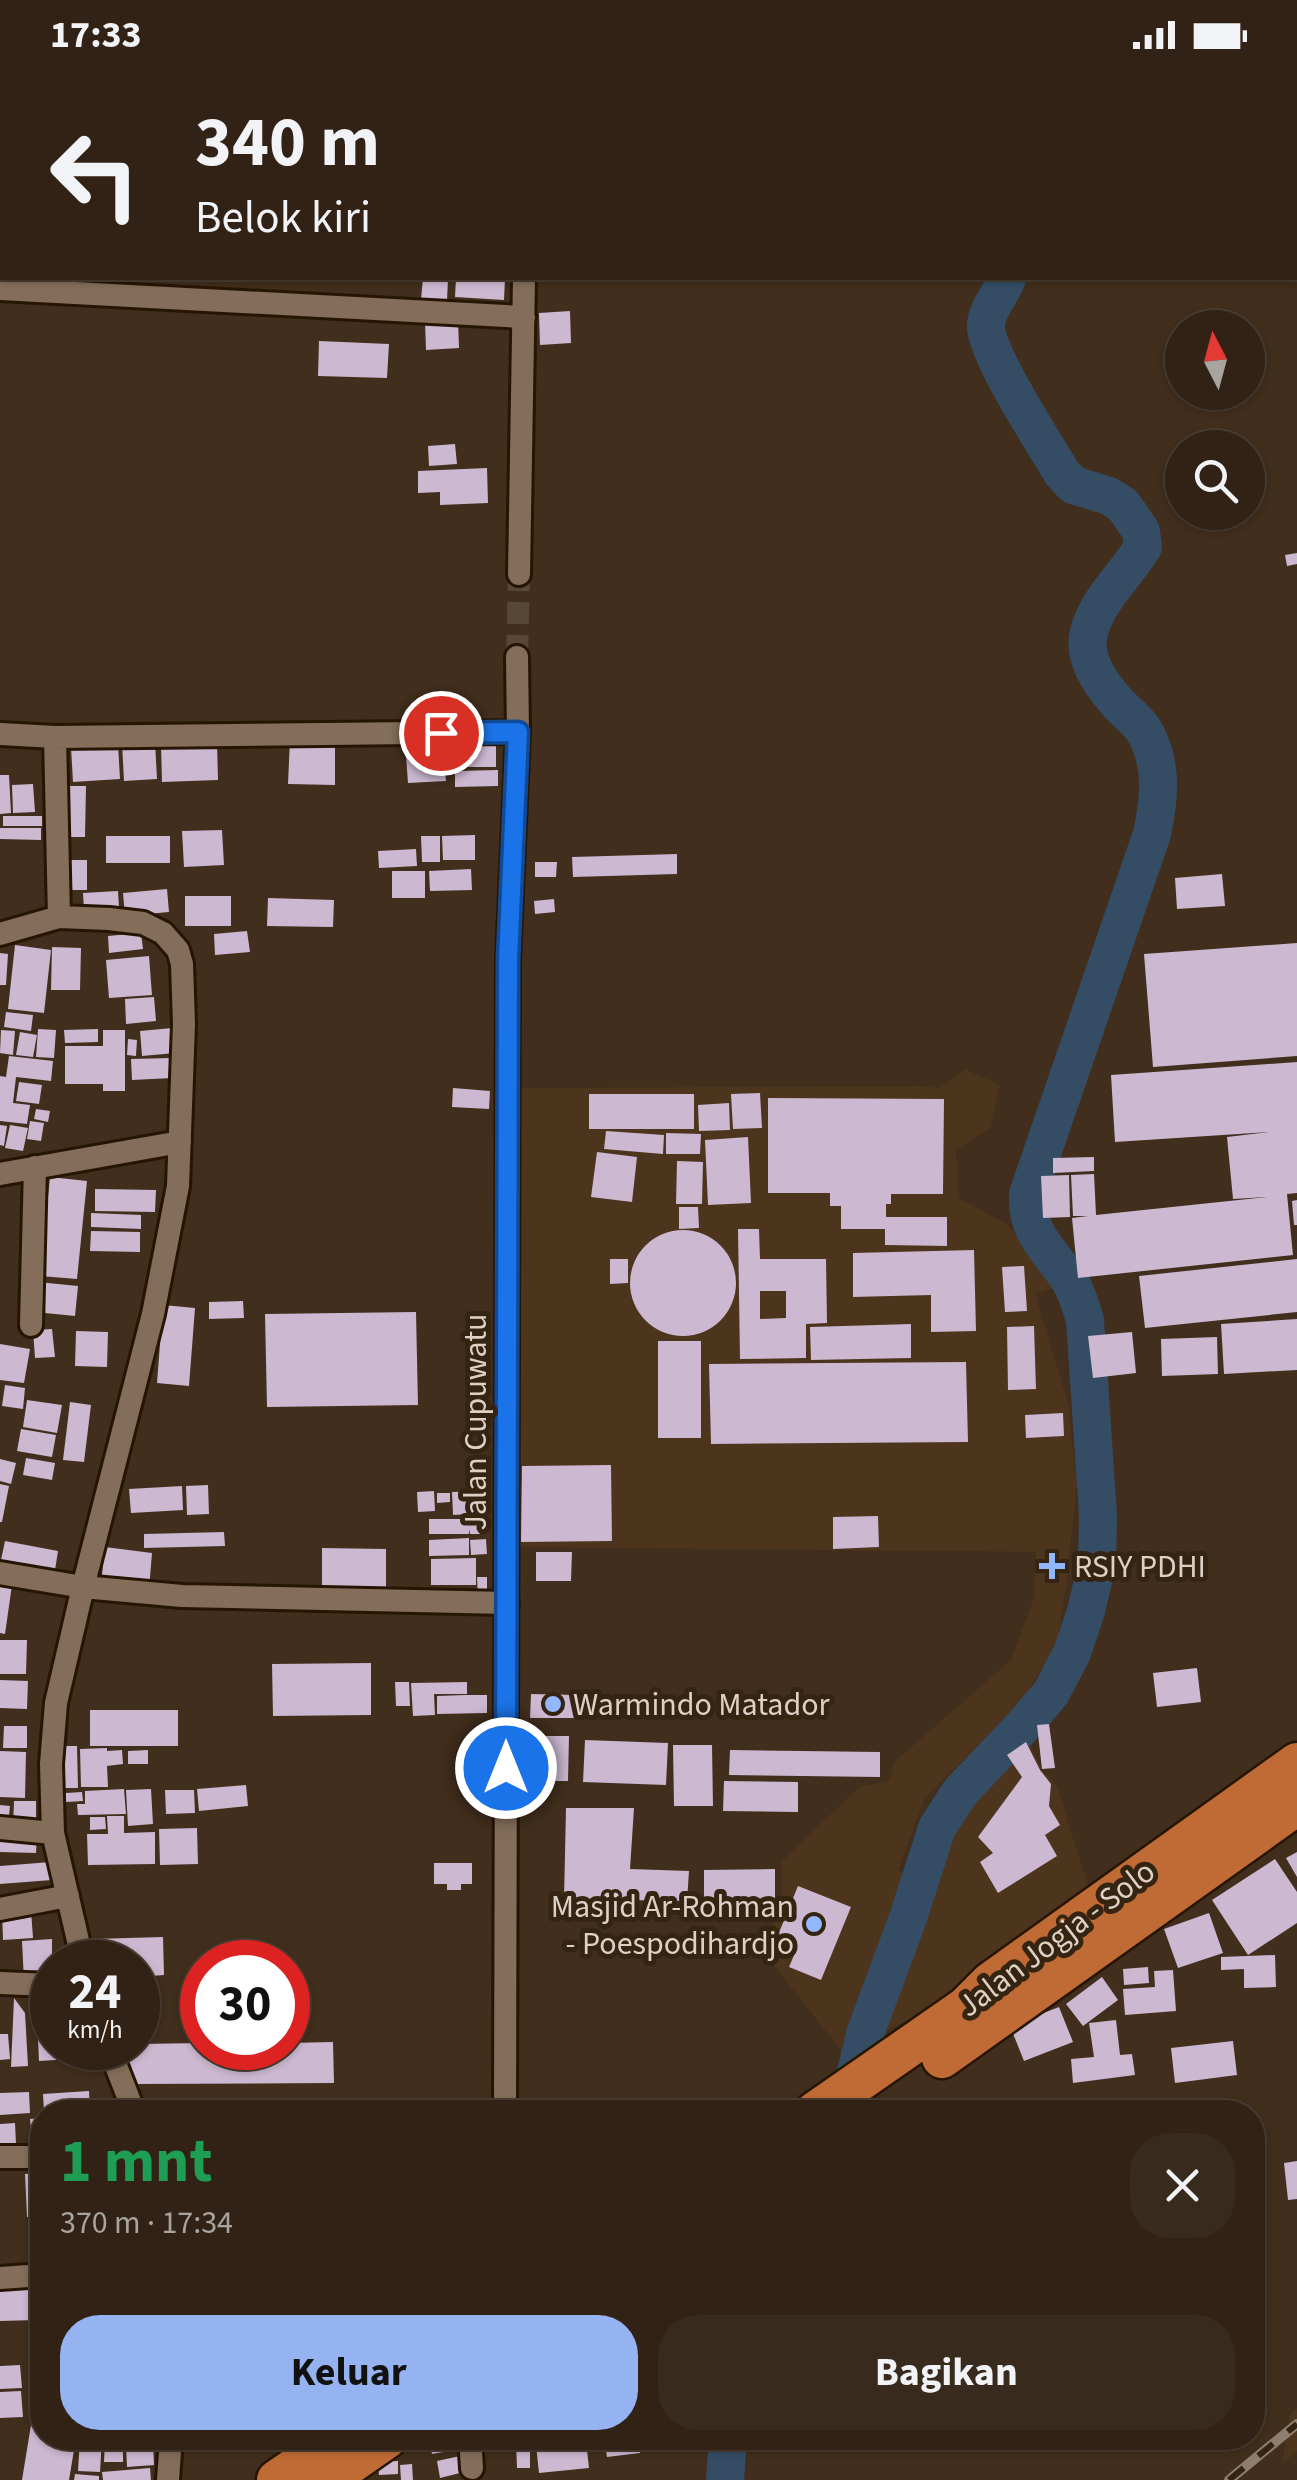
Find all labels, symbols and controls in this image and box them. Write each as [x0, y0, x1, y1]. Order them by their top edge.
text: 17:33 [50, 8, 142, 62]
text: 340 m [195, 93, 380, 193]
icon: left [30, 110, 160, 240]
text: Belok kiri [195, 186, 371, 250]
north arrow [1165, 310, 1265, 410]
map controls [1165, 310, 1265, 530]
button: search [1165, 430, 1265, 530]
pin [399, 691, 484, 776]
icon: arrive [414, 706, 469, 761]
street label: Jalan Cupuwatu [453, 1314, 499, 1530]
place label: RSIY PDHI [1074, 1544, 1206, 1590]
marker: RSIY PDHI [1039, 1553, 1065, 1579]
place label: Warmindo Matador [573, 1682, 831, 1728]
marker: Warmindo Matador [542, 1693, 564, 1715]
position arrow [454, 1716, 558, 1820]
street label: Jalan Jogja - Solo [948, 1849, 1165, 2028]
place label: Masjid Ar-Rohman - Poespodihardjo [551, 1884, 794, 1967]
marker: Masjid Ar-Rohman - Poespodihardjo [803, 1913, 825, 1935]
speed limit sign: 30 [180, 1940, 310, 2070]
text: 24 [69, 1957, 121, 2028]
text: km/h [67, 2012, 123, 2048]
text: 1 mnt [60, 2120, 212, 2205]
button: close [1130, 2133, 1235, 2238]
text: 370 m · 17:34 [60, 2200, 233, 2246]
button: Keluar [60, 2315, 638, 2430]
button: Bagikan [658, 2315, 1235, 2430]

